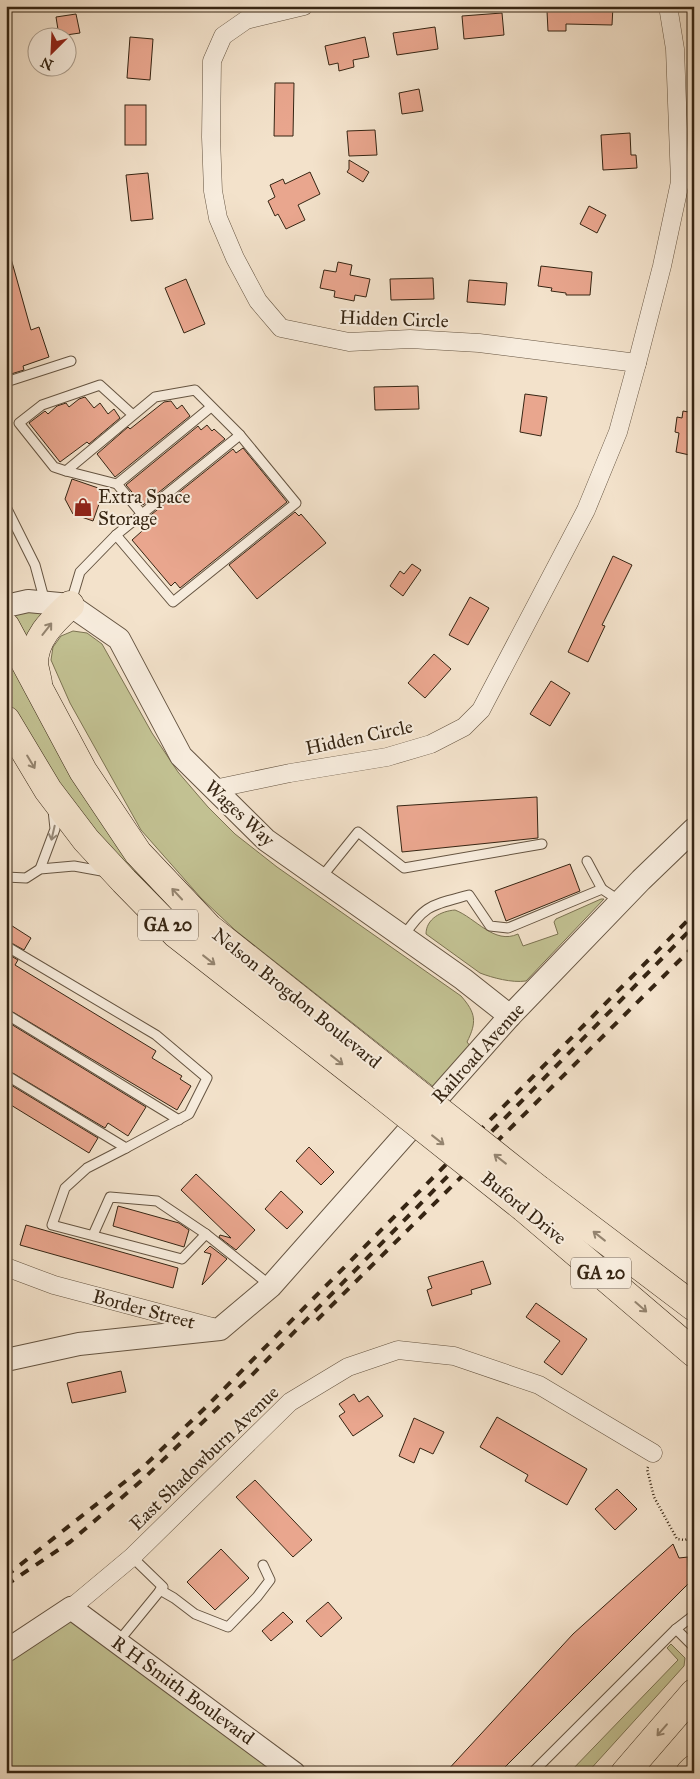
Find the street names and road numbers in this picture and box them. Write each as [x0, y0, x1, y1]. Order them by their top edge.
street label: Hidden Circle [339, 306, 449, 332]
street label: Hidden Circle [303, 714, 415, 760]
street label: Wages Way [200, 775, 280, 852]
road number: GA 20 [138, 910, 198, 940]
street label: Nelson Brogdon Boulevard [207, 923, 386, 1074]
street label: Railroad Avenue [427, 998, 529, 1108]
street label: Buford Drive [477, 1167, 571, 1249]
road number: GA 20 [571, 1258, 631, 1288]
street label: Border Street [90, 1284, 198, 1334]
street label: East Shadowburn Avenue [125, 1381, 283, 1535]
street label: R H Smith Boulevard [107, 1631, 259, 1750]

